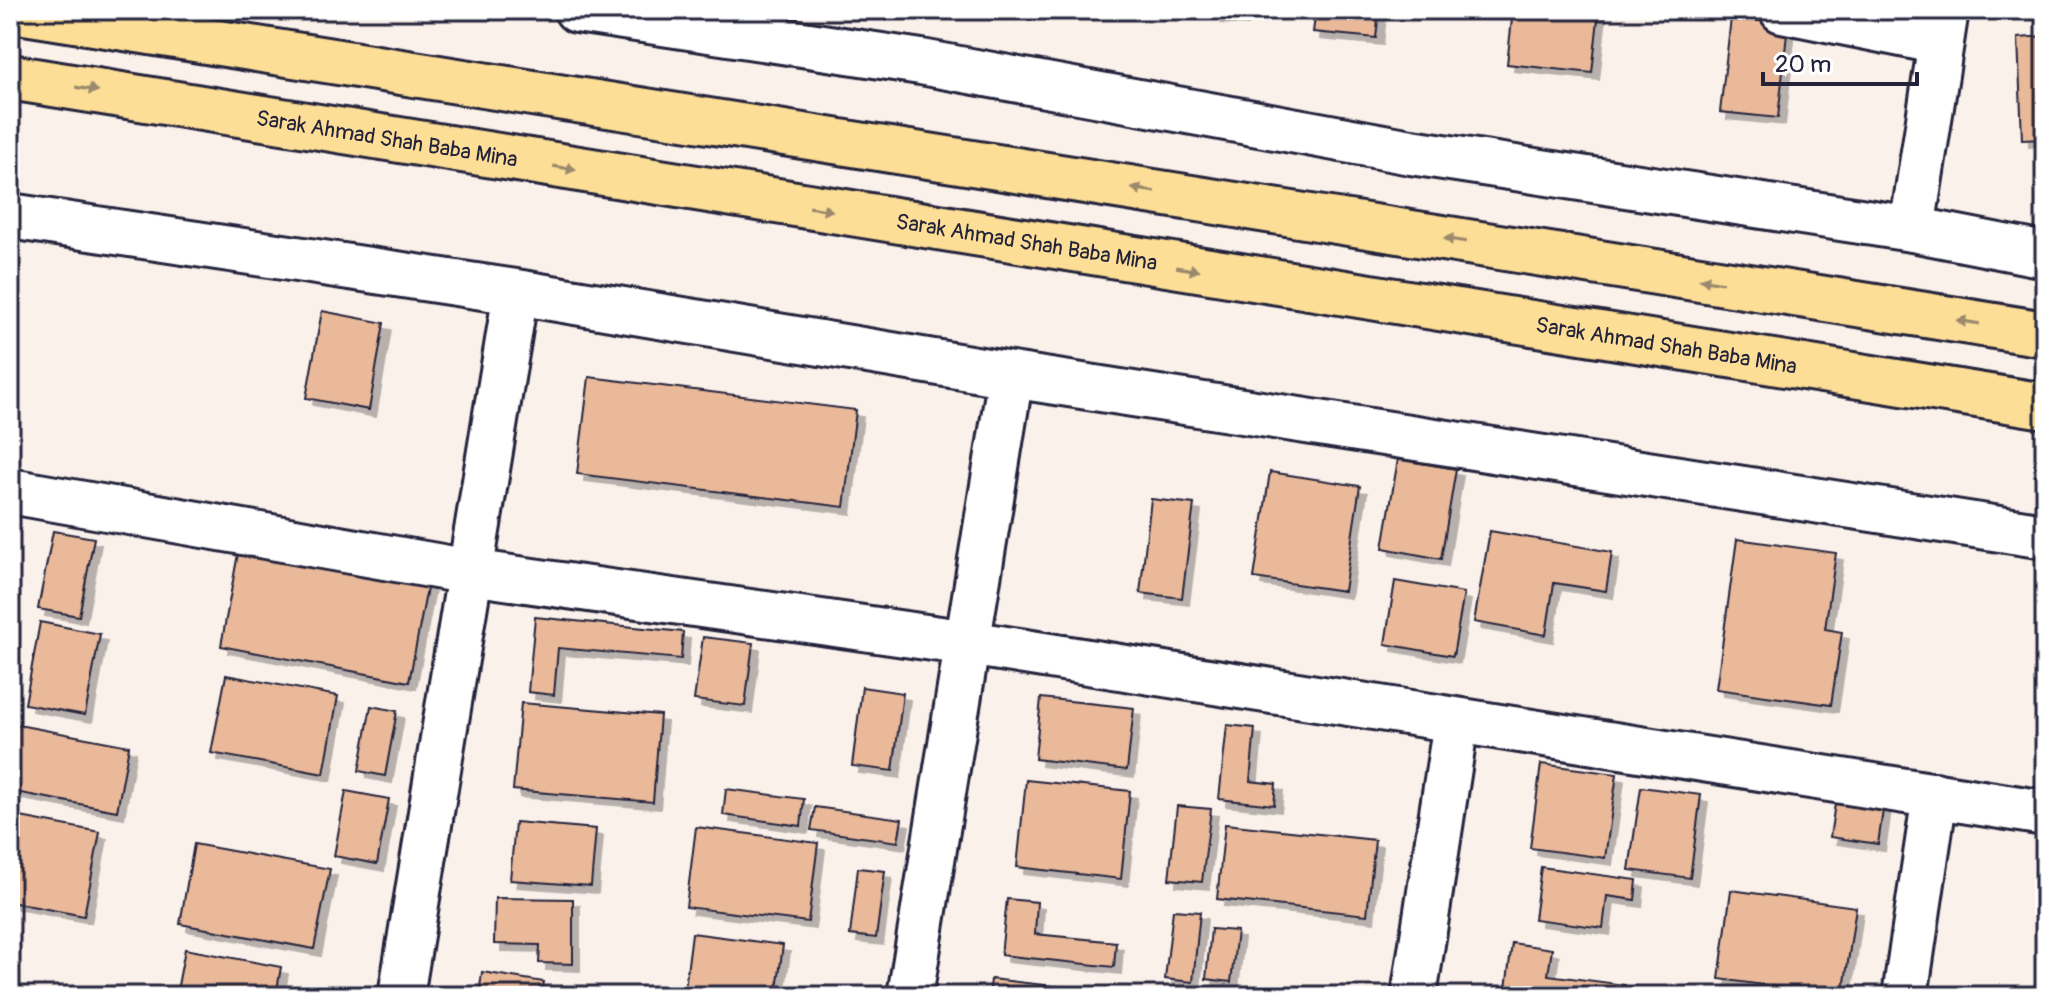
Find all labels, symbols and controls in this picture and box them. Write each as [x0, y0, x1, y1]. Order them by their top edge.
scale bar [1763, 36, 1917, 86]
text: 20 m [1775, 50, 1831, 79]
one-way arrow [75, 84, 100, 96]
street label: Sarak Ahmad Shah Baba Mina [254, 104, 520, 174]
one-way arrow [552, 162, 577, 174]
one-way arrow [1130, 183, 1155, 195]
one-way arrow [809, 204, 834, 216]
street label: Sarak Ahmad Shah Baba Mina [894, 207, 1159, 277]
one-way arrow [1442, 233, 1467, 245]
one-way arrow [1176, 263, 1201, 276]
one-way arrow [1698, 274, 1723, 287]
street label: Sarak Ahmad Shah Baba Mina [1534, 311, 1799, 381]
one-way arrow [1955, 315, 1980, 328]

